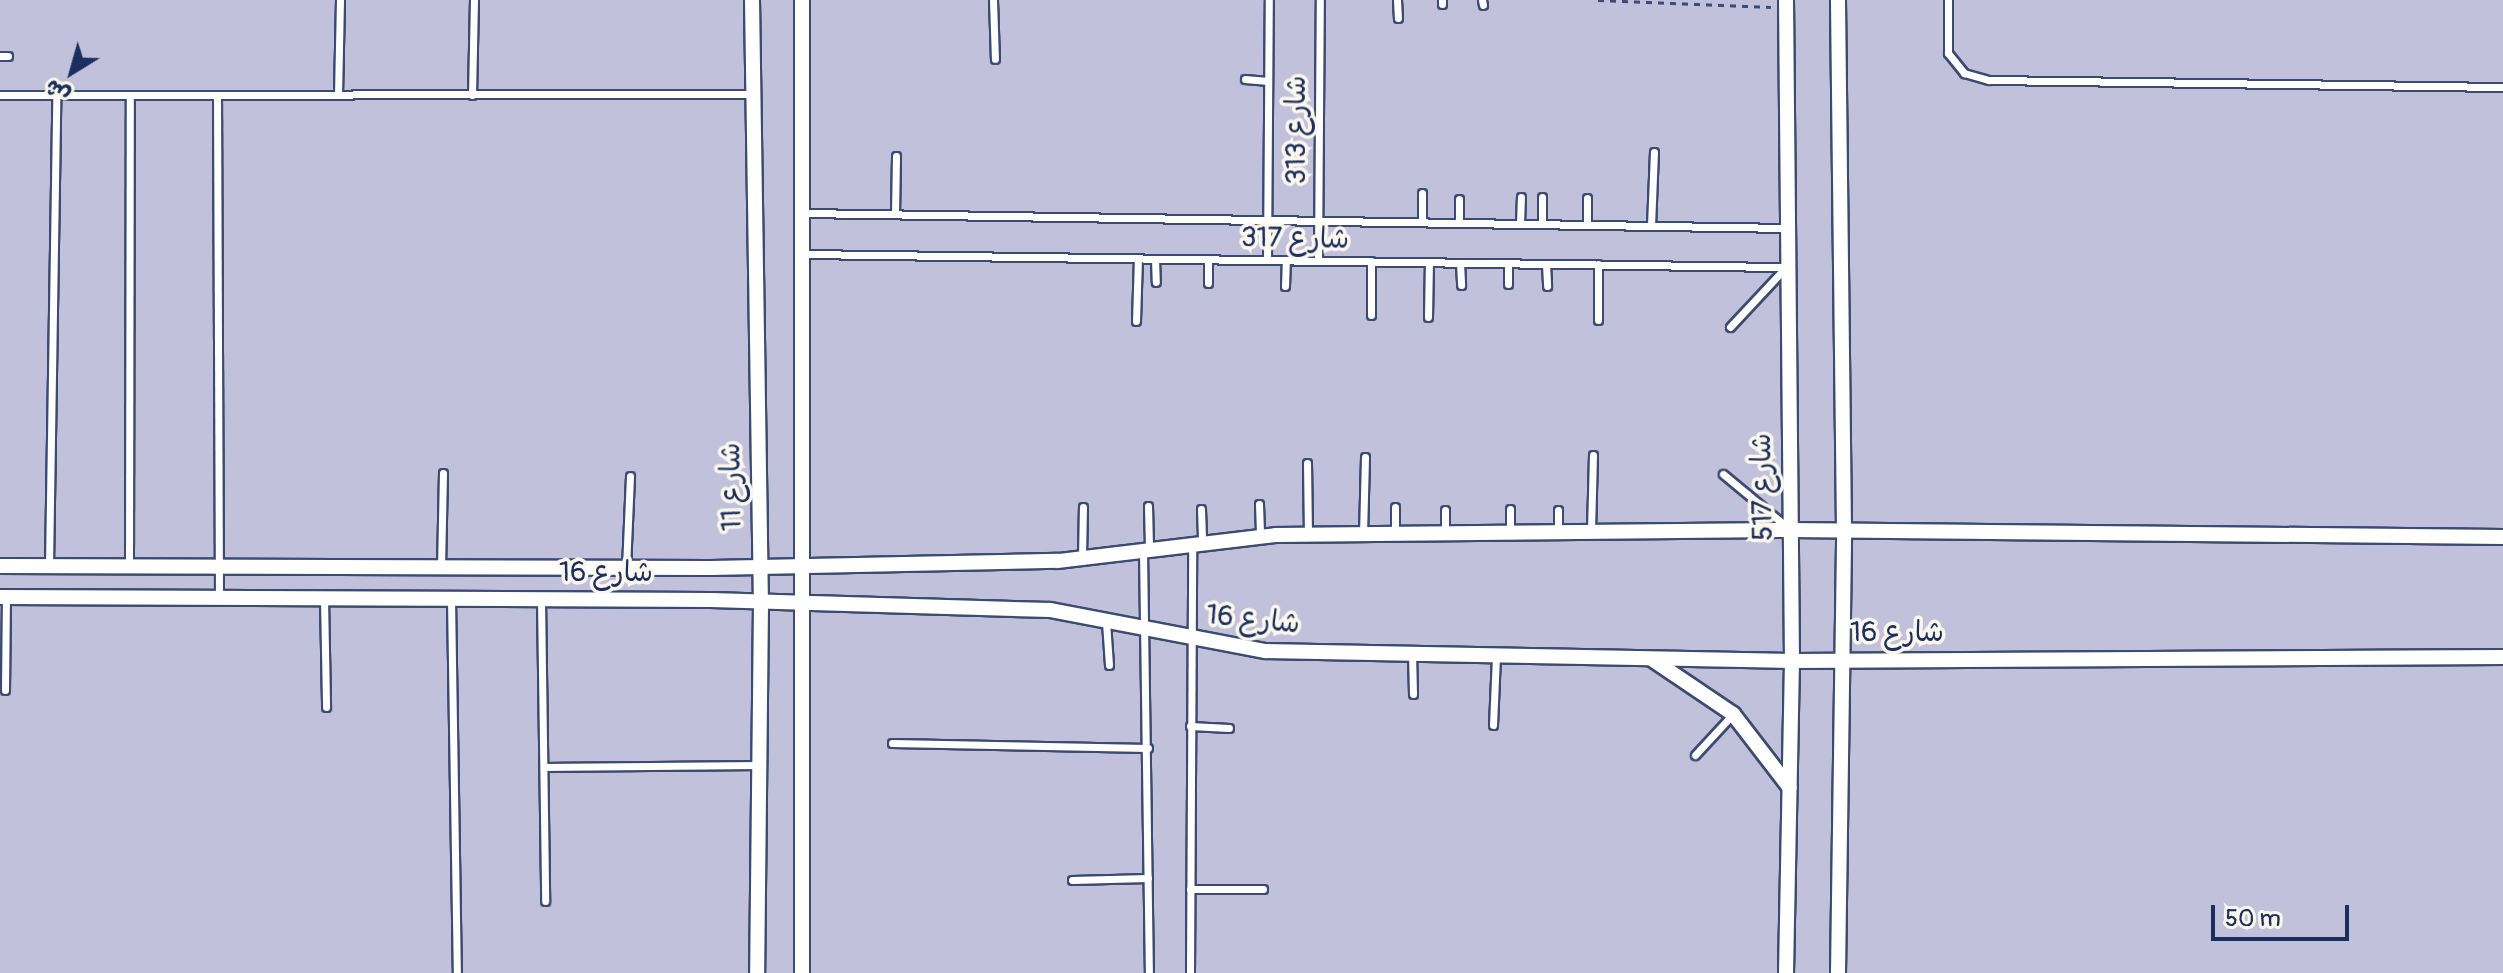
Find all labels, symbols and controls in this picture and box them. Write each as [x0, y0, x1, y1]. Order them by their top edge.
north arrow [32, 32, 112, 112]
text: ش [39, 73, 76, 110]
street label: شارع 313 [1280, 76, 1314, 184]
street label: شارع 317 [1241, 221, 1349, 257]
street label: شارع 517 [1745, 433, 1781, 541]
street label: شارع 11 [714, 442, 750, 532]
street label: شارع 16 [559, 556, 653, 590]
street label: شارع 16 [1205, 598, 1301, 642]
street label: شارع 16 [1850, 616, 1944, 650]
scale bar [2215, 889, 2353, 939]
text: 50 m [2225, 904, 2281, 933]

